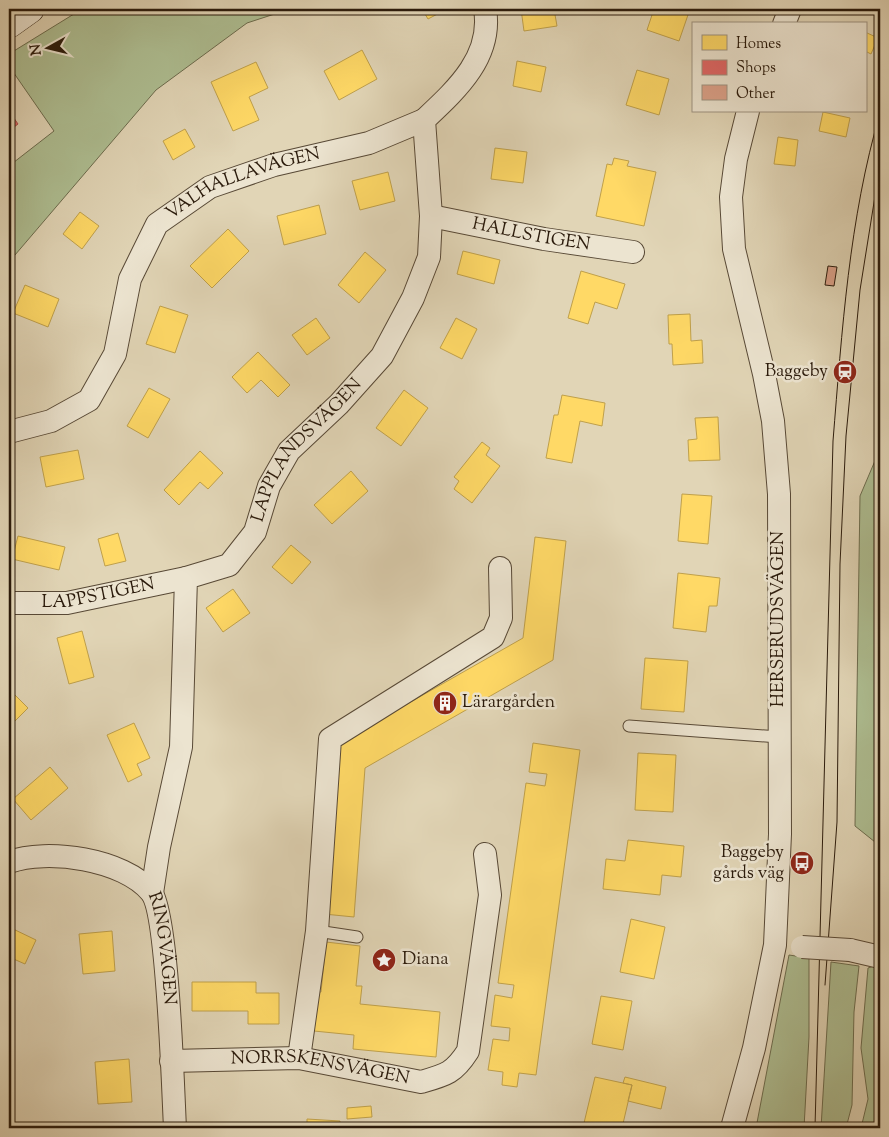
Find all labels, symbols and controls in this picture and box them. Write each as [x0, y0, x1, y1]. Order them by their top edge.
north arrow [22, 22, 72, 72]
legend [692, 22, 866, 112]
text: Homes [736, 34, 781, 55]
text: N [26, 43, 48, 56]
text: Shops [736, 58, 776, 79]
text: Other [736, 84, 776, 105]
street label: VALHALLAVÄGEN [161, 142, 323, 227]
street label: HALLSTIGEN [470, 212, 592, 259]
place label: Baggeby [765, 359, 828, 385]
station icon: Baggeby [832, 359, 858, 385]
street label: LAPPLANDSVÄGEN [246, 373, 369, 525]
street label: HERSERUDSVÄGEN [766, 531, 792, 707]
street label: LAPPSTIGEN [41, 572, 157, 616]
building icon: Lärargården [432, 690, 458, 716]
place label: Lärargården [462, 690, 555, 716]
place label: Baggeby gårds väg [713, 840, 784, 887]
bus stop icon: Baggeby gårds väg [789, 850, 815, 876]
street label: RINGVÄGEN [140, 889, 182, 1006]
place icon: Diana [371, 947, 397, 973]
place label: Diana [402, 947, 449, 973]
street label: NORRSKENSVÄGEN [230, 1045, 412, 1092]

